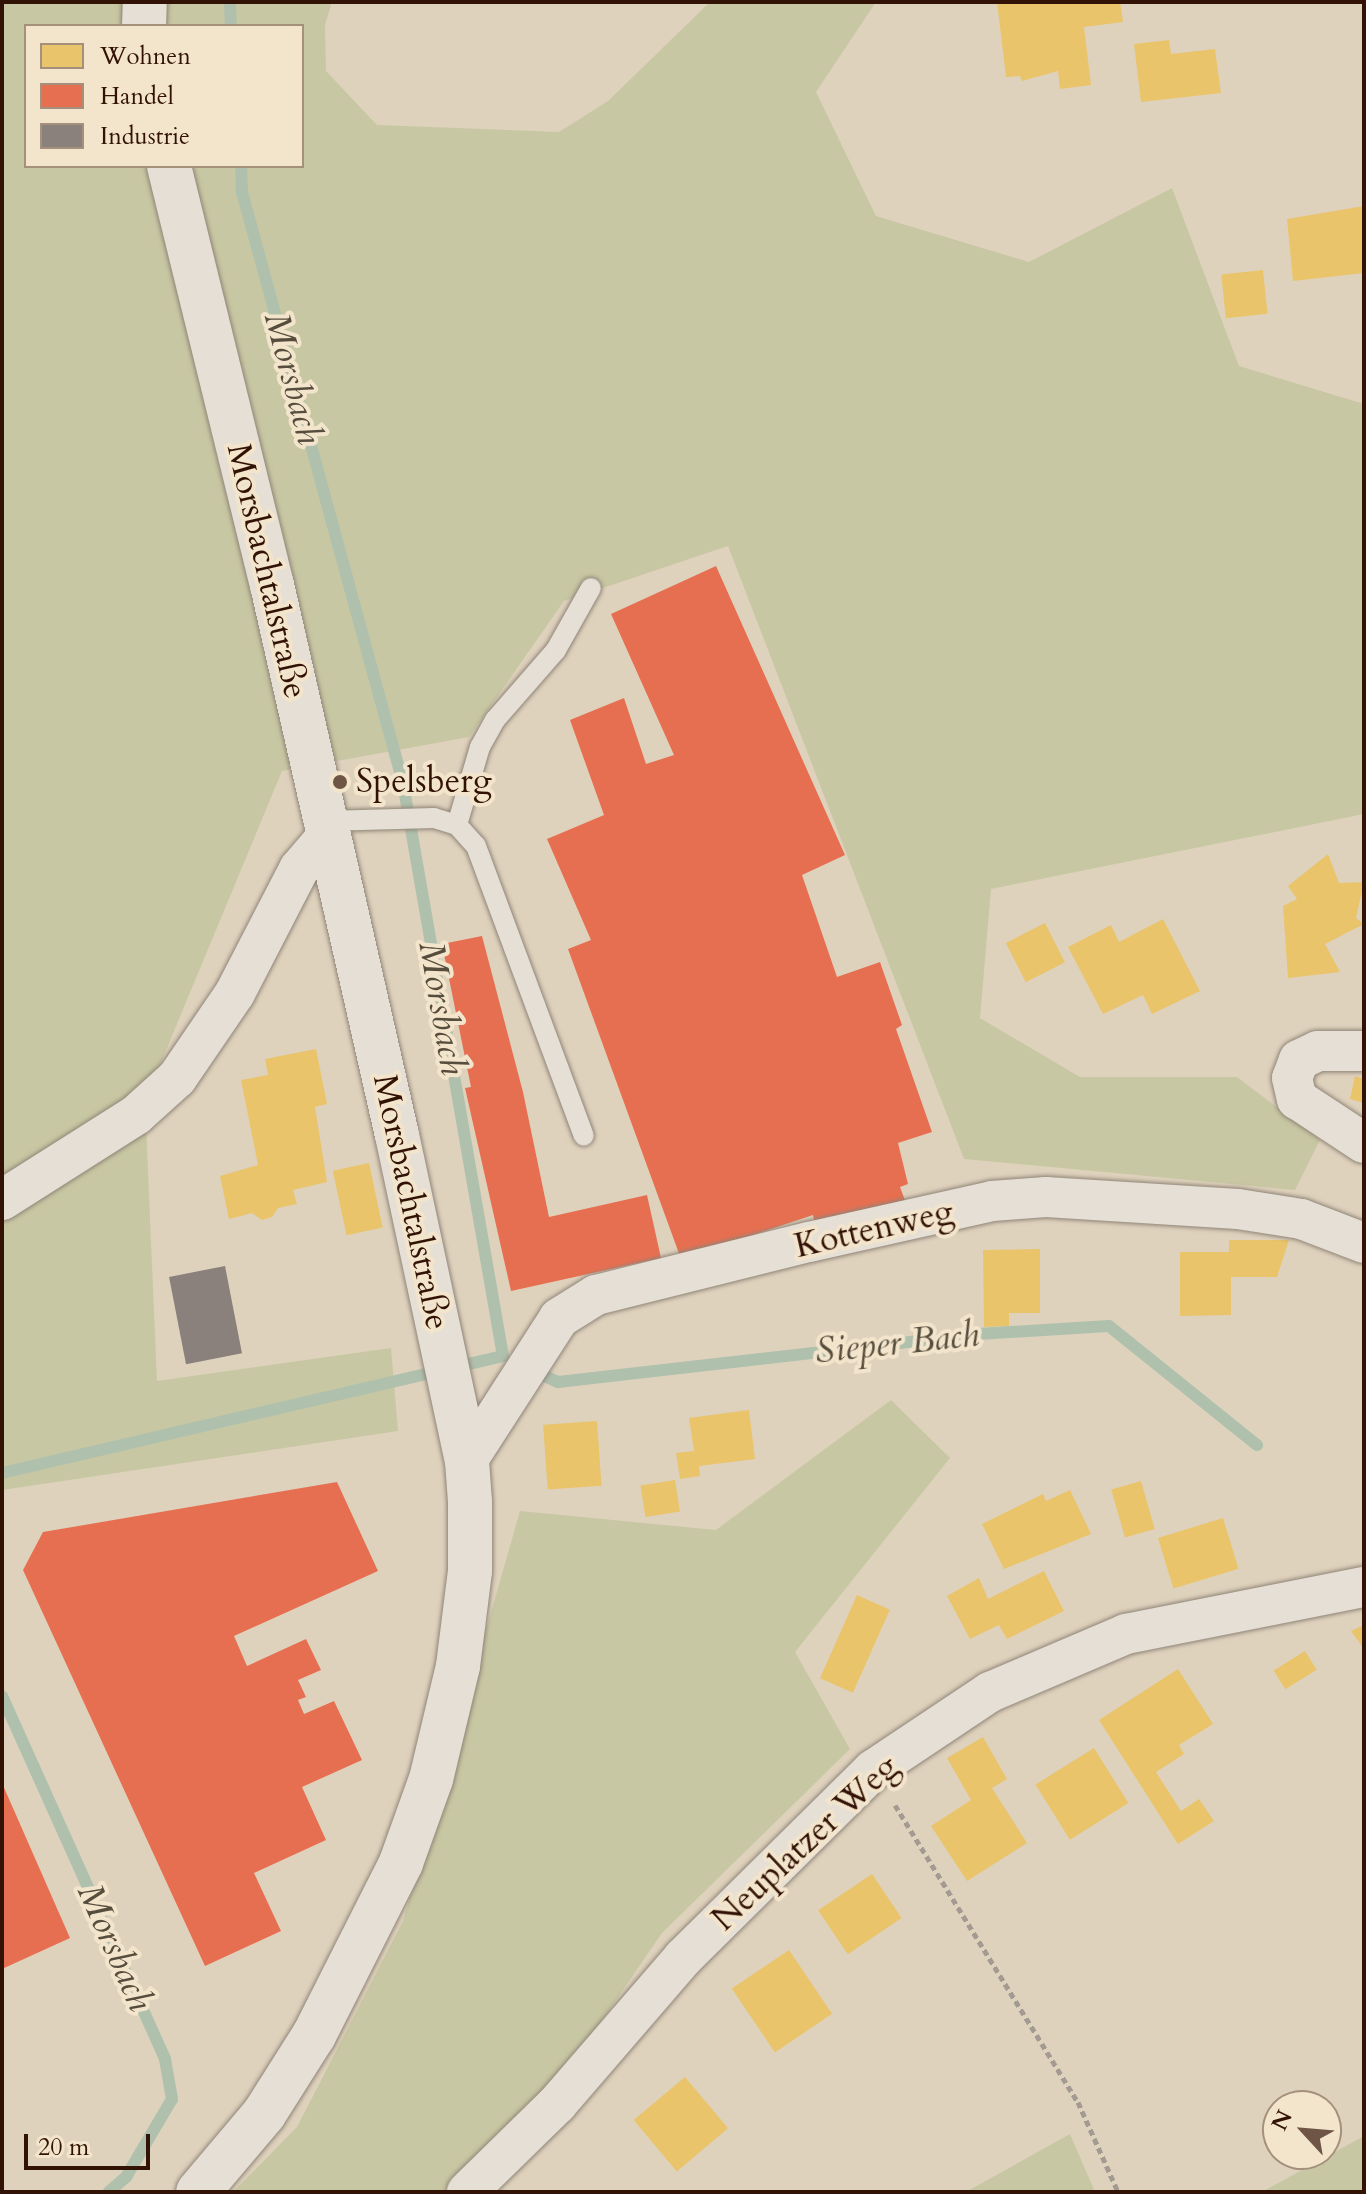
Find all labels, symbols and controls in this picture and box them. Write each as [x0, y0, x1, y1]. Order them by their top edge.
legend [24, 24, 304, 168]
text: Wohnen [100, 40, 191, 73]
text: Handel [100, 80, 174, 113]
text: Industrie [100, 120, 190, 153]
water label: Morsbach [255, 307, 331, 449]
street label: Morsbachtalstraße [218, 440, 316, 702]
place label: Spelsberg [356, 762, 492, 802]
marker: Spelsberg [331, 773, 349, 791]
water label: Morsbach [409, 938, 475, 1078]
street label: Morsbachtalstraße [364, 1070, 458, 1334]
street label: Kottenweg [791, 1191, 957, 1267]
water label: Sieper Bach [813, 1313, 981, 1373]
street label: Neuplatzer Weg [704, 1746, 906, 1940]
water label: Morsbach [68, 1877, 162, 2017]
north arrow [1262, 2090, 1342, 2170]
text: N [1265, 2105, 1300, 2136]
scale bar [28, 2118, 154, 2168]
text: 20 m [38, 2131, 89, 2164]

